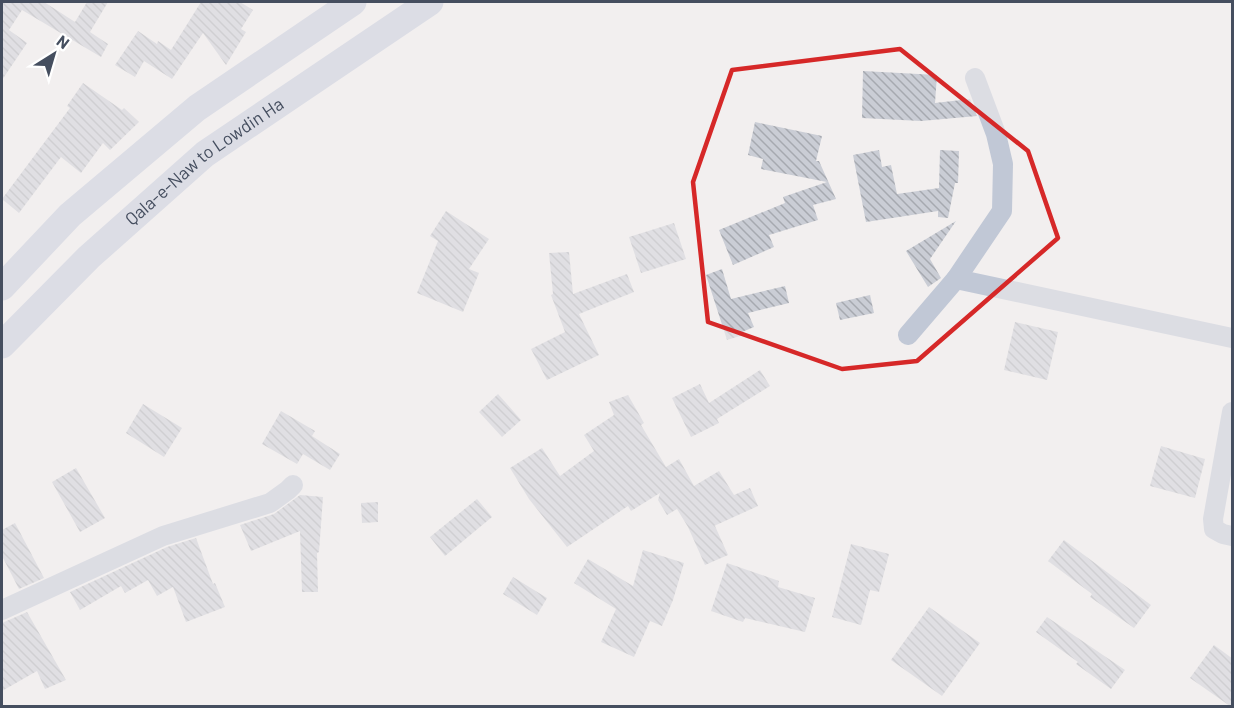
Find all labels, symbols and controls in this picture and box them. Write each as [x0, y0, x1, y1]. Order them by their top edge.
north arrow [24, 24, 84, 84]
text: N [53, 31, 73, 52]
street label: Qala-e-Naw to Lowdin Ha [120, 92, 287, 230]

